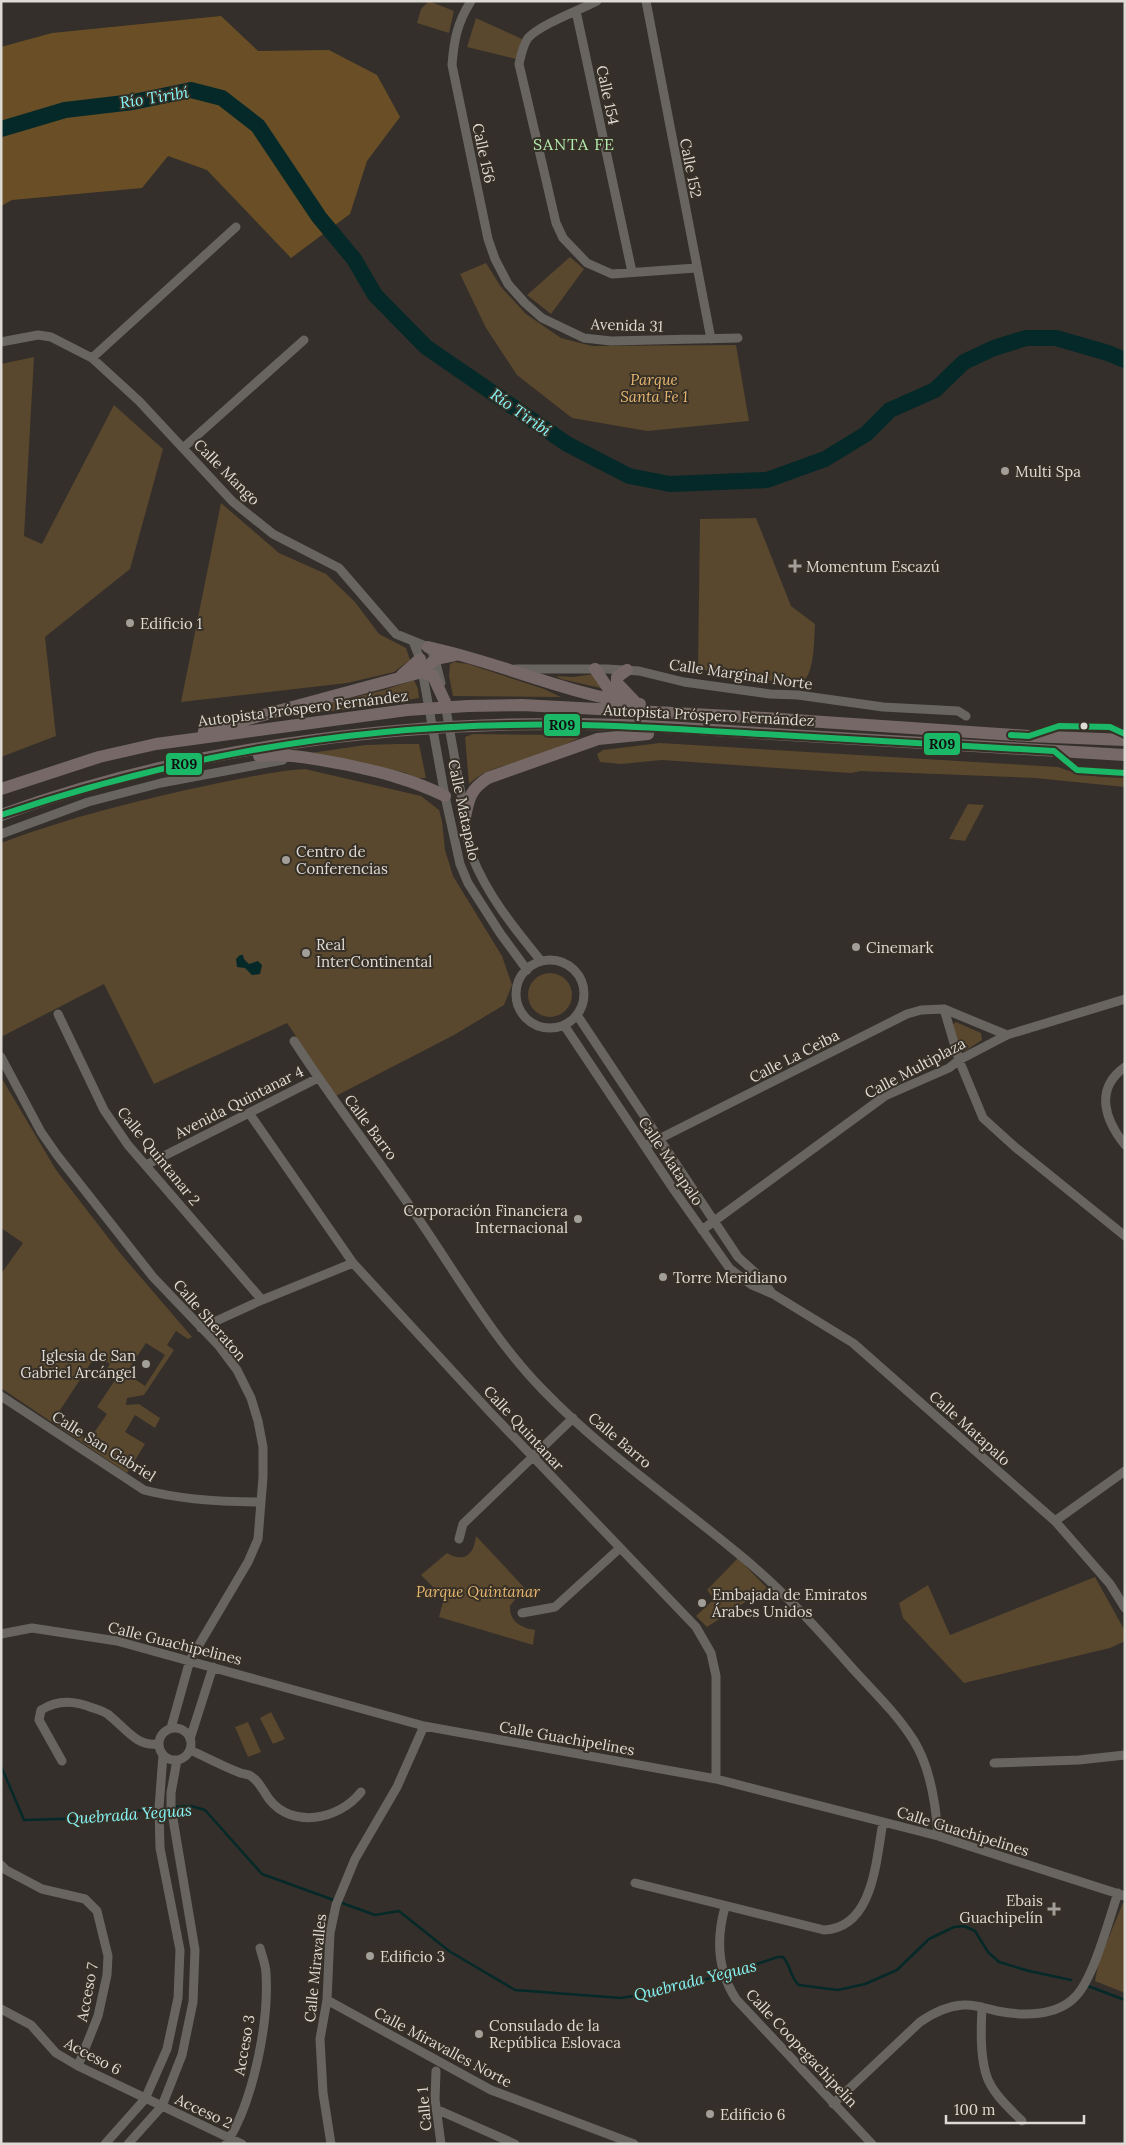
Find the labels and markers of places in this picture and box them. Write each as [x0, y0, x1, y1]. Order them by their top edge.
place label: Multi Spa [1015, 462, 1081, 481]
marker: Multi Spa [999, 465, 1011, 477]
place label: Momentum Escazú [806, 557, 940, 576]
marker: Momentum Escazú [788, 559, 802, 573]
place label: Edificio 1 [140, 614, 202, 633]
marker: Edificio 1 [124, 617, 136, 629]
unlabelled marker [1079, 721, 1089, 731]
place label: Centro de Conferencias [296, 842, 388, 878]
marker: Centro de Conferencias [280, 854, 292, 866]
place label: Real InterContinental [316, 935, 432, 971]
place label: Cinemark [866, 938, 934, 957]
marker: Cinemark [850, 941, 862, 953]
marker: Real InterContinental [300, 947, 312, 959]
place label: Corporación Financiera Internacional [404, 1201, 568, 1237]
marker: Corporación Financiera Internacional [572, 1213, 584, 1225]
place label: Torre Meridiano [673, 1268, 787, 1287]
marker: Torre Meridiano [657, 1271, 669, 1283]
place label: Iglesia de San Gabriel Arcángel [20, 1346, 136, 1382]
marker: Iglesia de San Gabriel Arcángel [140, 1358, 152, 1370]
place label: Embajada de Emiratos Árabes Unidos [711, 1585, 867, 1621]
marker: Embajada de Emiratos Árabes Unidos [696, 1597, 708, 1609]
place label: Ebais Guachipelín [959, 1891, 1043, 1927]
marker: Ebais Guachipelín [1047, 1902, 1061, 1916]
place label: Edificio 3 [380, 1947, 445, 1966]
marker: Edificio 3 [364, 1950, 376, 1962]
place label: Consulado de la República Eslovaca [489, 2016, 621, 2052]
marker: Consulado de la República Eslovaca [473, 2028, 485, 2040]
place label: Edificio 6 [720, 2105, 785, 2124]
marker: Edificio 6 [704, 2108, 716, 2120]

